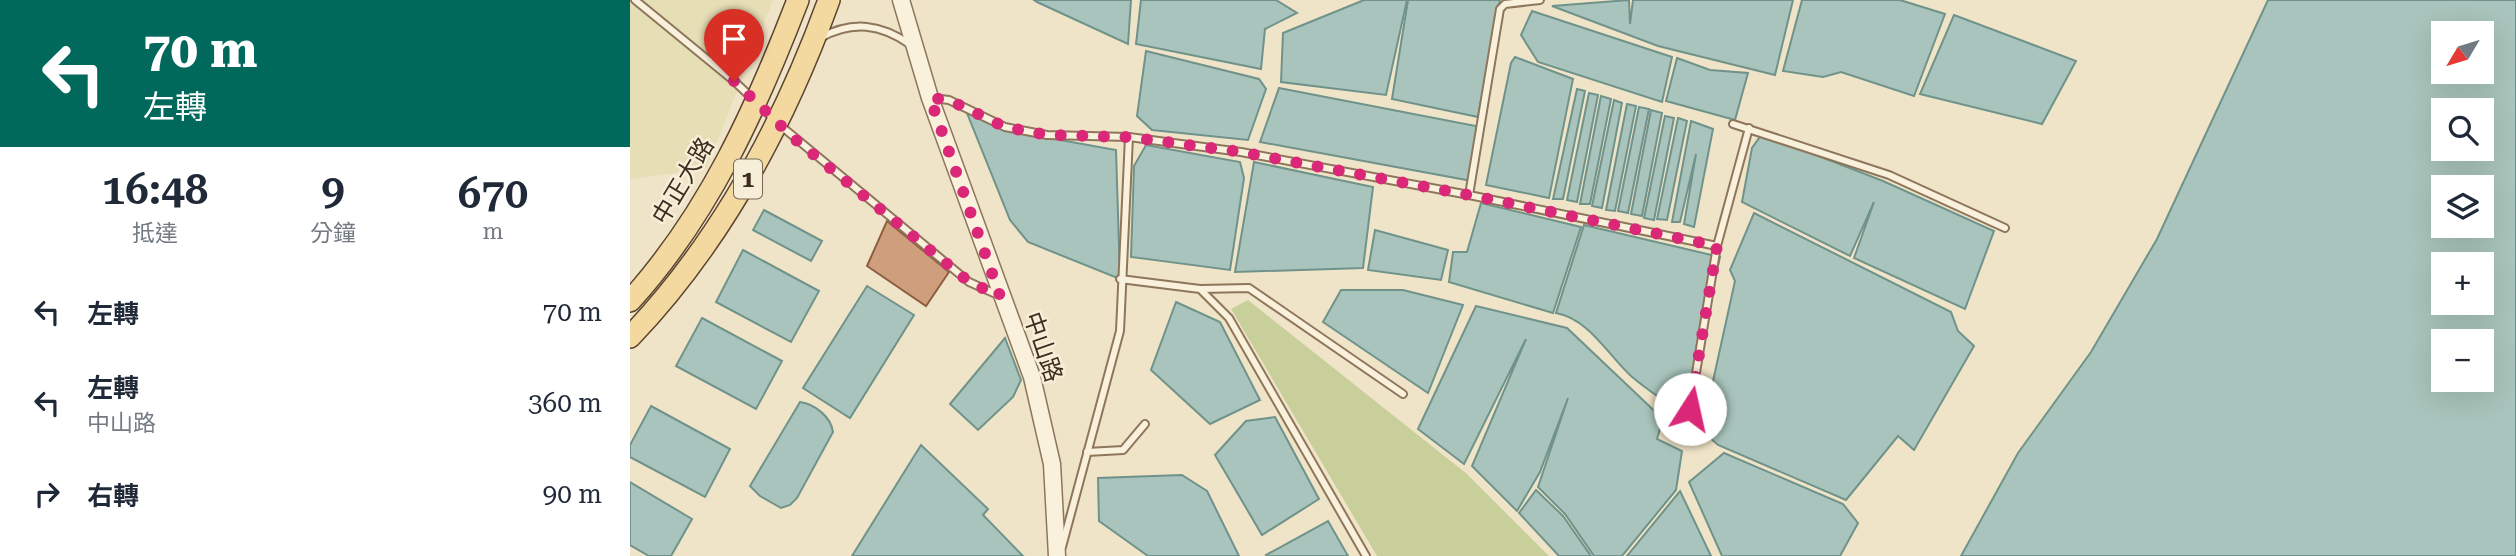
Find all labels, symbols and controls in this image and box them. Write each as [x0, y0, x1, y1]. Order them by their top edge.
pin [704, 9, 764, 81]
icon: arrive [715, 20, 753, 58]
north arrow [2431, 21, 2494, 84]
map controls [2431, 21, 2494, 392]
text: 70 m [143, 22, 258, 79]
icon: left [28, 28, 119, 119]
text: 左轉 [143, 88, 207, 126]
button: search [2431, 98, 2494, 161]
street label: 中正大路 [646, 133, 720, 229]
road number: 1 [734, 160, 762, 198]
text: 16:48 [102, 165, 208, 214]
text: 9 [321, 165, 345, 214]
text: 670 [458, 169, 528, 218]
button: layers [2431, 175, 2494, 238]
text: m [482, 218, 503, 245]
text: 抵達 [132, 220, 178, 247]
text: 分鐘 [310, 220, 356, 247]
button: + [2431, 252, 2494, 315]
icon: left [28, 293, 66, 331]
text: 70 m [543, 297, 602, 327]
text: 左轉 [87, 299, 139, 329]
street label: 中山路 [1018, 308, 1068, 386]
button: − [2431, 329, 2494, 392]
position arrow [1653, 372, 1727, 446]
text: 左轉 [87, 373, 139, 403]
icon: left [28, 384, 66, 422]
text: 360 m [528, 388, 602, 418]
text: 中山路 [87, 410, 156, 437]
icon: right [28, 475, 66, 513]
text: 90 m [543, 479, 602, 509]
text: 右轉 [87, 481, 139, 511]

